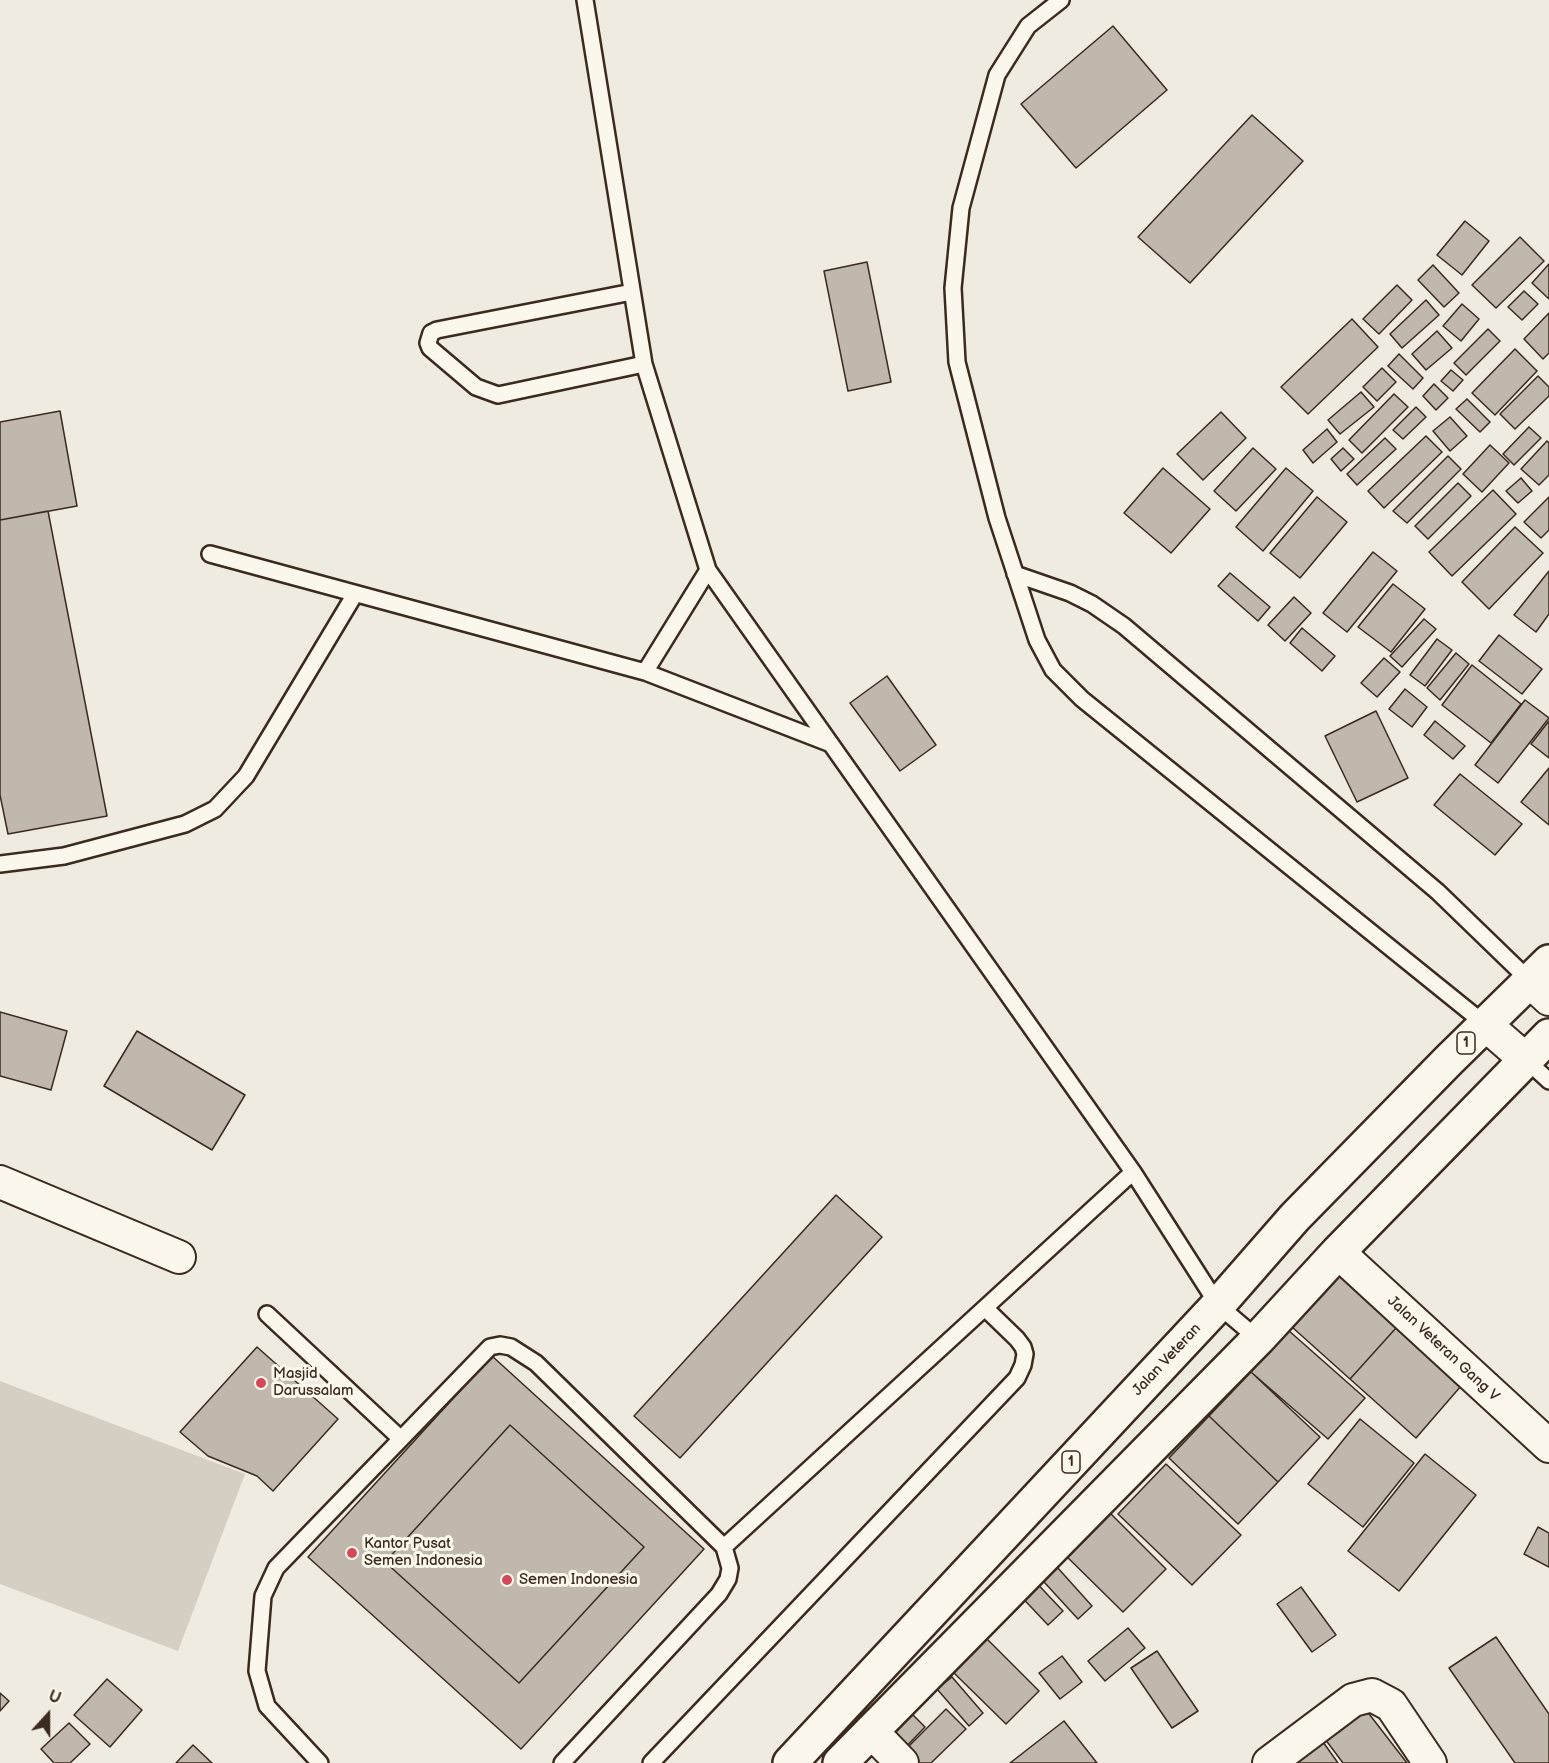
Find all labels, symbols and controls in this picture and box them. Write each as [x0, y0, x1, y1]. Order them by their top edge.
road number: 1 [1457, 1032, 1475, 1054]
street label: Jalan Veteran Gang V [1383, 1292, 1503, 1406]
street label: Jalan Veteran [1129, 1320, 1205, 1400]
place label: Masjid Darussalam [273, 1365, 353, 1400]
marker: Masjid Darussalam [254, 1376, 268, 1390]
road number: 1 [1062, 1451, 1080, 1473]
place label: Kantor Pusat Semen Indonesia [364, 1535, 483, 1570]
marker: Kantor Pusat Semen Indonesia [345, 1546, 359, 1560]
place label: Semen Indonesia [519, 1571, 638, 1589]
marker: Semen Indonesia [500, 1573, 514, 1587]
north arrow [18, 1685, 78, 1745]
text: U [46, 1687, 63, 1709]

